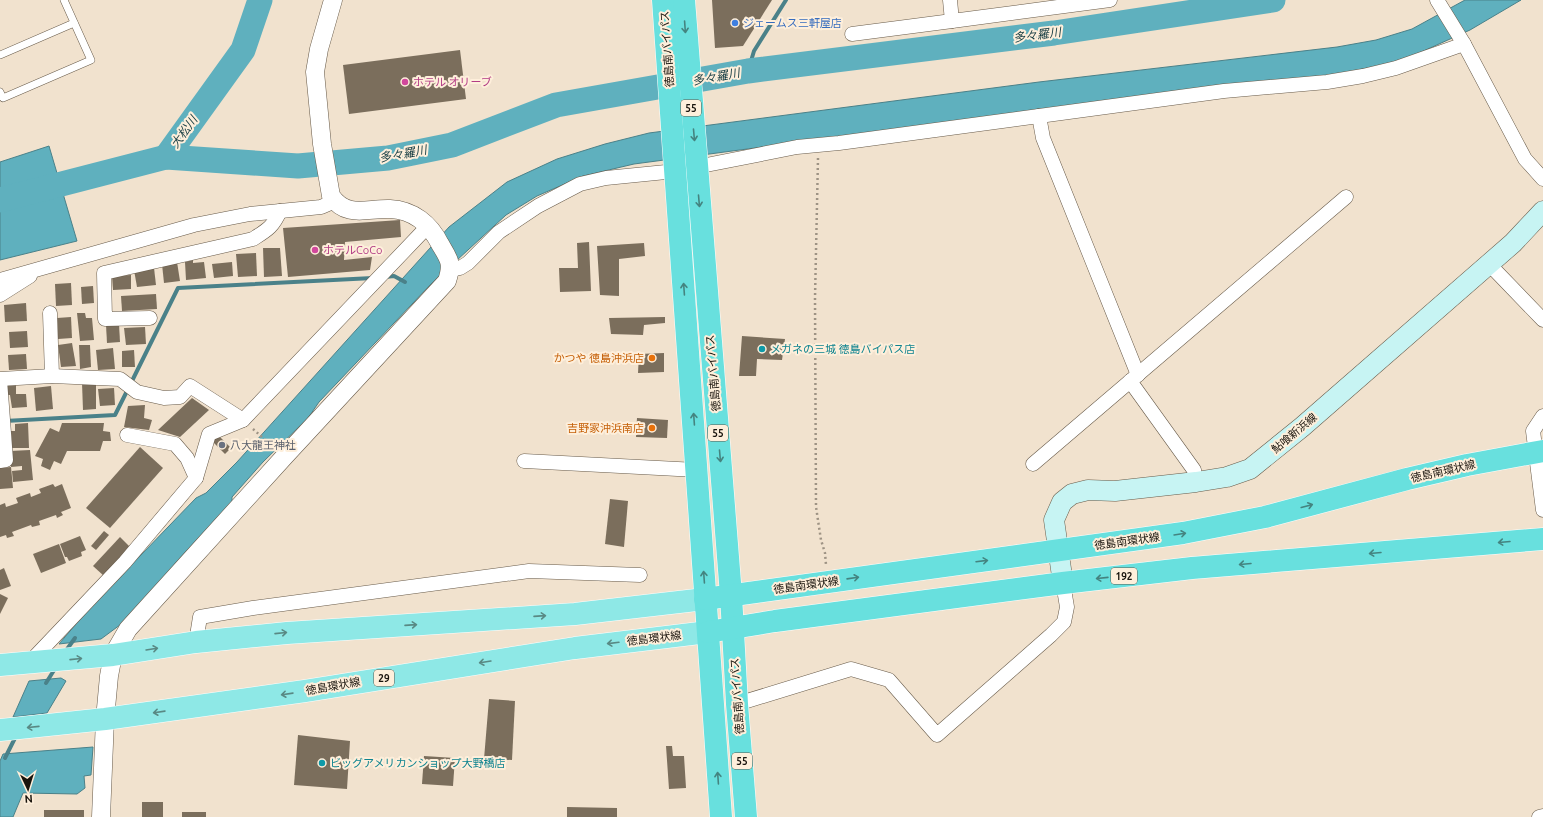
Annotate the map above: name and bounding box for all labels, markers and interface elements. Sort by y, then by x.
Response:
street label: 徳島南バイパス [658,10,676,88]
place label: ジェームス三軒屋店 [743,17,842,29]
marker: ジェームス三軒屋店 [730,18,740,28]
one-way arrow [682,20,689,33]
water label: 多々羅川 [1012,25,1064,44]
water label: 多々羅川 [691,66,743,87]
place label: ホテル オリーブ [413,76,492,88]
marker: ホテル オリーブ [400,77,410,87]
road number: 55 [681,100,701,116]
water label: 大松川 [168,112,201,150]
one-way arrow [690,128,697,141]
water label: 多々羅川 [378,143,430,164]
one-way arrow [695,194,702,207]
place label: ホテルCoCo [323,244,382,256]
marker: ホテルCoCo [310,245,320,255]
one-way arrow [681,283,688,296]
street label: 徳島南バイパス [704,334,722,412]
place label: メガネの三城 徳島バイパス店 [770,343,915,355]
marker: メガネの三城 徳島バイパス店 [757,344,767,354]
place label: かつや 徳島沖浜店 [553,352,644,364]
marker: かつや 徳島沖浜店 [647,353,657,363]
street label: 鮎喰新浜線 [1269,411,1319,455]
one-way arrow [690,413,697,426]
place label: 吉野家沖浜南店 [567,422,644,434]
marker: 吉野家沖浜南店 [647,423,657,433]
road number: 55 [708,425,728,441]
place label: 八大龍王神社 [230,439,296,451]
marker: 八大龍王神社 [217,440,227,450]
one-way arrow [716,449,723,462]
street label: 徳島南環状線 [1409,458,1477,484]
one-way arrow [1300,502,1313,509]
street label: 徳島南環状線 [1093,530,1161,552]
one-way arrow [1173,530,1186,538]
one-way arrow [1498,538,1511,546]
one-way arrow [1369,549,1382,556]
one-way arrow [975,557,988,564]
one-way arrow [1239,560,1252,567]
road number: 192 [1111,568,1137,584]
one-way arrow [700,571,708,584]
street label: 徳島南環状線 [772,574,840,596]
one-way arrow [846,574,859,582]
one-way arrow [1096,575,1109,582]
one-way arrow [533,613,546,620]
one-way arrow [404,621,417,628]
street label: 徳島環状線 [626,629,682,647]
one-way arrow [274,630,287,637]
one-way arrow [607,640,620,647]
one-way arrow [145,645,158,653]
one-way arrow [69,655,82,662]
street label: 徳島南バイパス [728,657,746,735]
one-way arrow [479,658,492,666]
road number: 29 [374,670,394,686]
street label: 徳島環状線 [305,675,361,697]
one-way arrow [281,690,294,698]
one-way arrow [153,708,166,715]
one-way arrow [27,723,40,731]
road number: 55 [732,753,752,769]
place label: ビッグアメリカンショップ大野橋店 [330,757,505,769]
marker: ビッグアメリカンショップ大野橋店 [317,758,327,768]
north arrow [8,769,48,809]
one-way arrow [715,772,722,785]
text: N [24,793,33,805]

